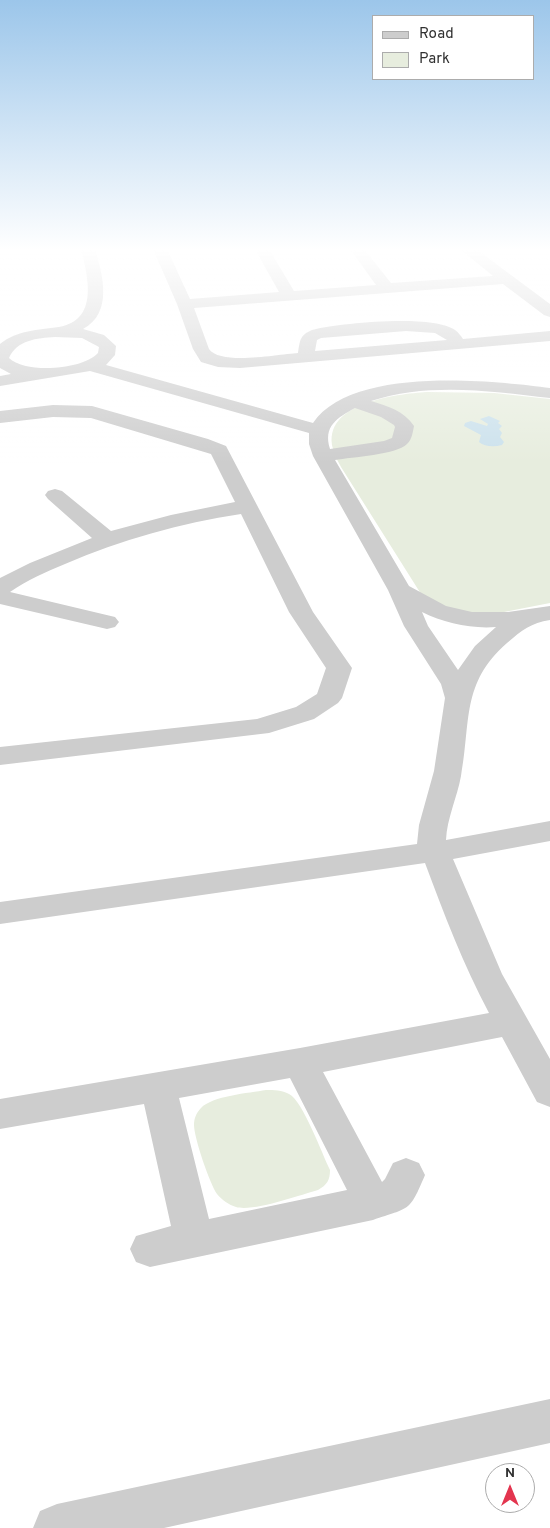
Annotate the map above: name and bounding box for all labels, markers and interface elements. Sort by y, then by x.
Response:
legend [372,15,535,80]
text: Road [419,25,454,44]
text: Park [419,50,450,69]
north arrow [485,1463,535,1513]
text: N [505,1465,515,1482]

